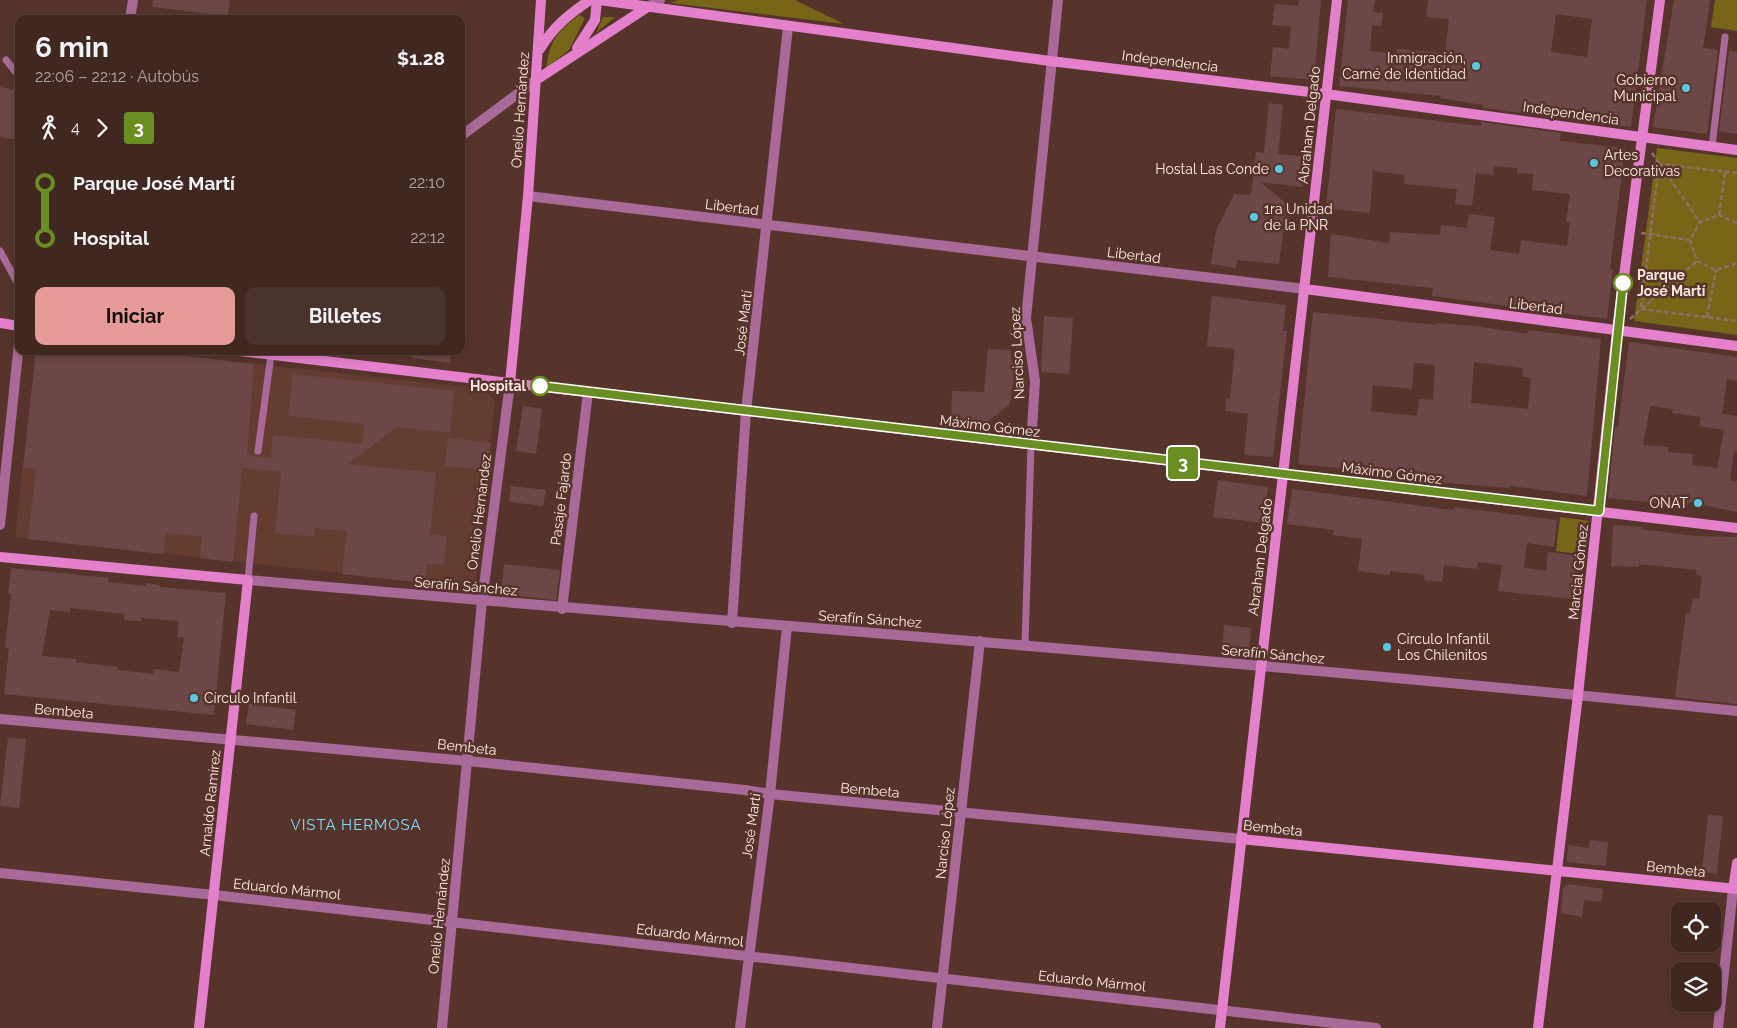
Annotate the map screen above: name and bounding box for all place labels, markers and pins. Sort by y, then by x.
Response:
place label: Inmigración, Carné de Identidad [1342,50,1466,82]
marker: Inmigración, Carné de Identidad [1470,60,1482,72]
place label: Gobierno Municipal [1613,72,1676,104]
marker: Gobierno Municipal [1680,82,1692,94]
place label: Artes Decorativas [1604,147,1680,179]
marker: Artes Decorativas [1588,157,1600,169]
place label: Hostal Las Conde [1155,161,1269,177]
marker: Hostal Las Conde [1273,163,1285,175]
place label: 1ra Unidad de la PNR [1264,201,1333,233]
marker: 1ra Unidad de la PNR [1248,211,1260,223]
place label: Parque José Martí [1637,267,1706,299]
marker: Parque José Martí [1613,273,1633,293]
marker: Hospital [530,376,550,396]
place label: Hospital [470,378,527,394]
place label: ONAT [1650,495,1688,511]
marker: ONAT [1692,497,1704,509]
place label: Círculo Infantil Los Chilenitos [1397,631,1490,663]
marker: Círculo Infantil Los Chilenitos [1381,641,1393,653]
place label: Círculo Infantil [204,690,297,706]
marker: Círculo Infantil [188,692,200,704]

